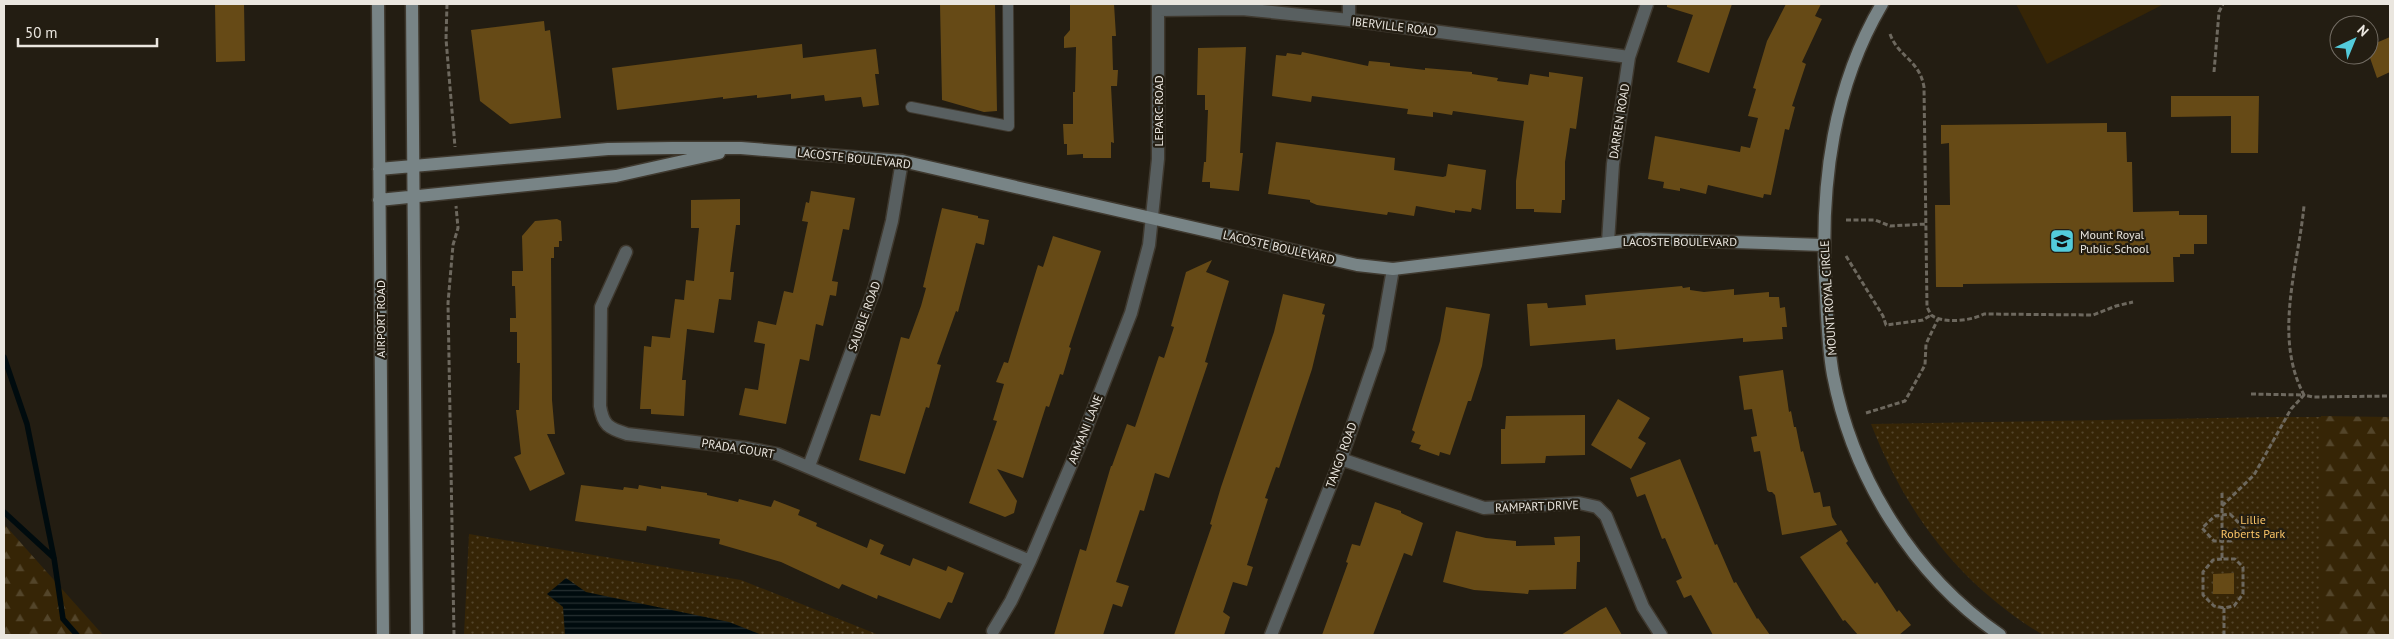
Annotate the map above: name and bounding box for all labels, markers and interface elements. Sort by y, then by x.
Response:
street label: IBERVILLE ROAD [1351,13,1437,39]
scale bar [18,15,156,47]
north arrow [2329,15,2379,65]
text: N [2353,21,2373,40]
text: 50 m [25,23,58,42]
street label: LEPARC ROAD [1151,75,1166,147]
street label: DARREN ROAD [1606,82,1632,160]
street label: LACOSTE BOULEVARD [796,145,912,171]
street label: LACOSTE BOULEVARD [1222,227,1337,267]
place label: Mount Royal Public School [2080,227,2149,256]
school or university icon: Mount Royal Public School [2049,228,2075,254]
street label: LACOSTE BOULEVARD [1623,234,1737,249]
street label: MOUNT ROYAL CIRCLE [1816,240,1840,356]
street label: SAUBLE ROAD [844,279,884,353]
street label: AIRPORT ROAD [373,280,388,358]
street label: ARMANI LANE [1064,392,1106,466]
street label: TANGO ROAD [1322,420,1360,490]
street label: PRADA COURT [701,435,776,461]
street label: RAMPART DRIVE [1495,497,1579,515]
park label: Lillie Roberts Park [2221,512,2285,541]

